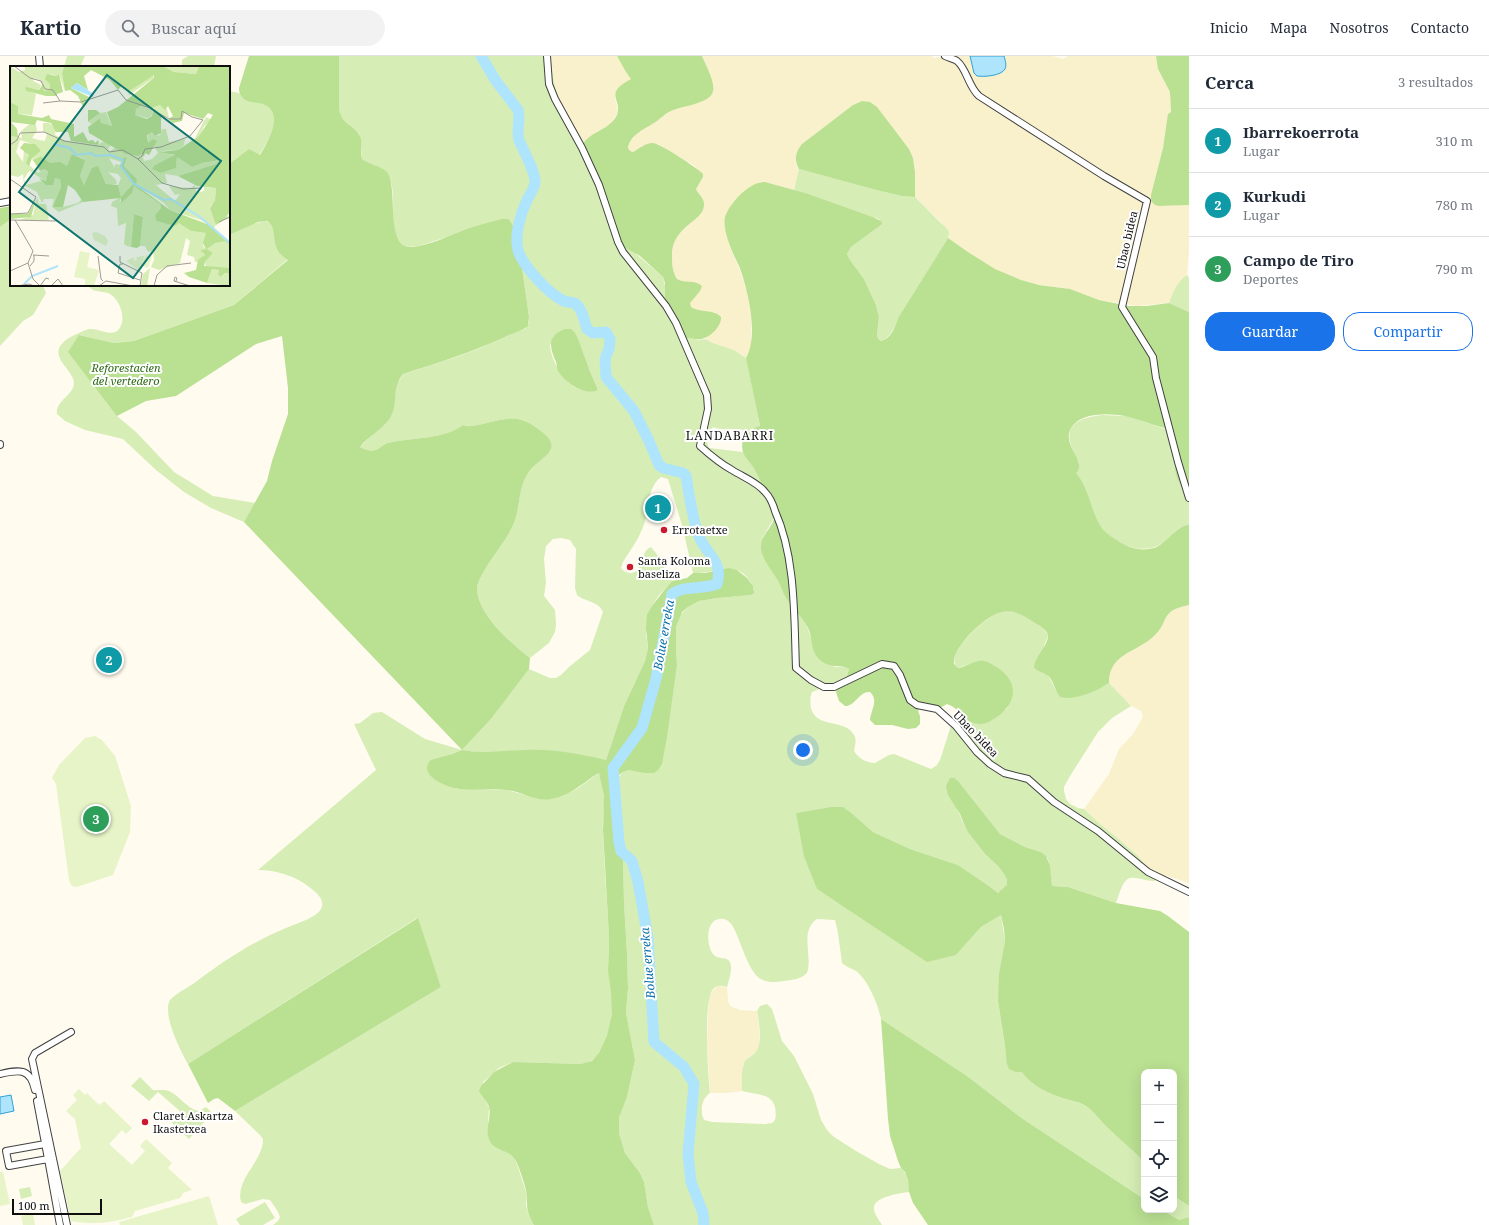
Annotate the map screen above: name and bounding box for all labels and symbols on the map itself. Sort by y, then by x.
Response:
inset map [10,66,230,286]
street label: Ubao bidea [1113,209,1140,270]
park label: Reforestacien del vertedero [90,360,161,388]
district label: LANDABARRI [686,427,774,444]
pin: 1 [645,493,671,523]
place label: Errotaetxe [672,522,728,537]
marker: Errotaetxe [659,525,669,535]
place label: Santa Koloma baseliza [638,553,710,581]
marker: Santa Koloma baseliza [625,562,635,572]
water label: Bolue erreka [649,598,678,672]
pin: 2 [96,645,122,675]
street label: Ubao bidea [950,707,1002,760]
your location [793,740,813,760]
pin: 3 [83,804,109,834]
water label: Bolue erreka [636,927,659,1000]
place label: Claret Askartza Ikastetxea [153,1108,233,1136]
marker: Claret Askartza Ikastetxea [140,1117,150,1127]
scale bar [12,1197,102,1216]

